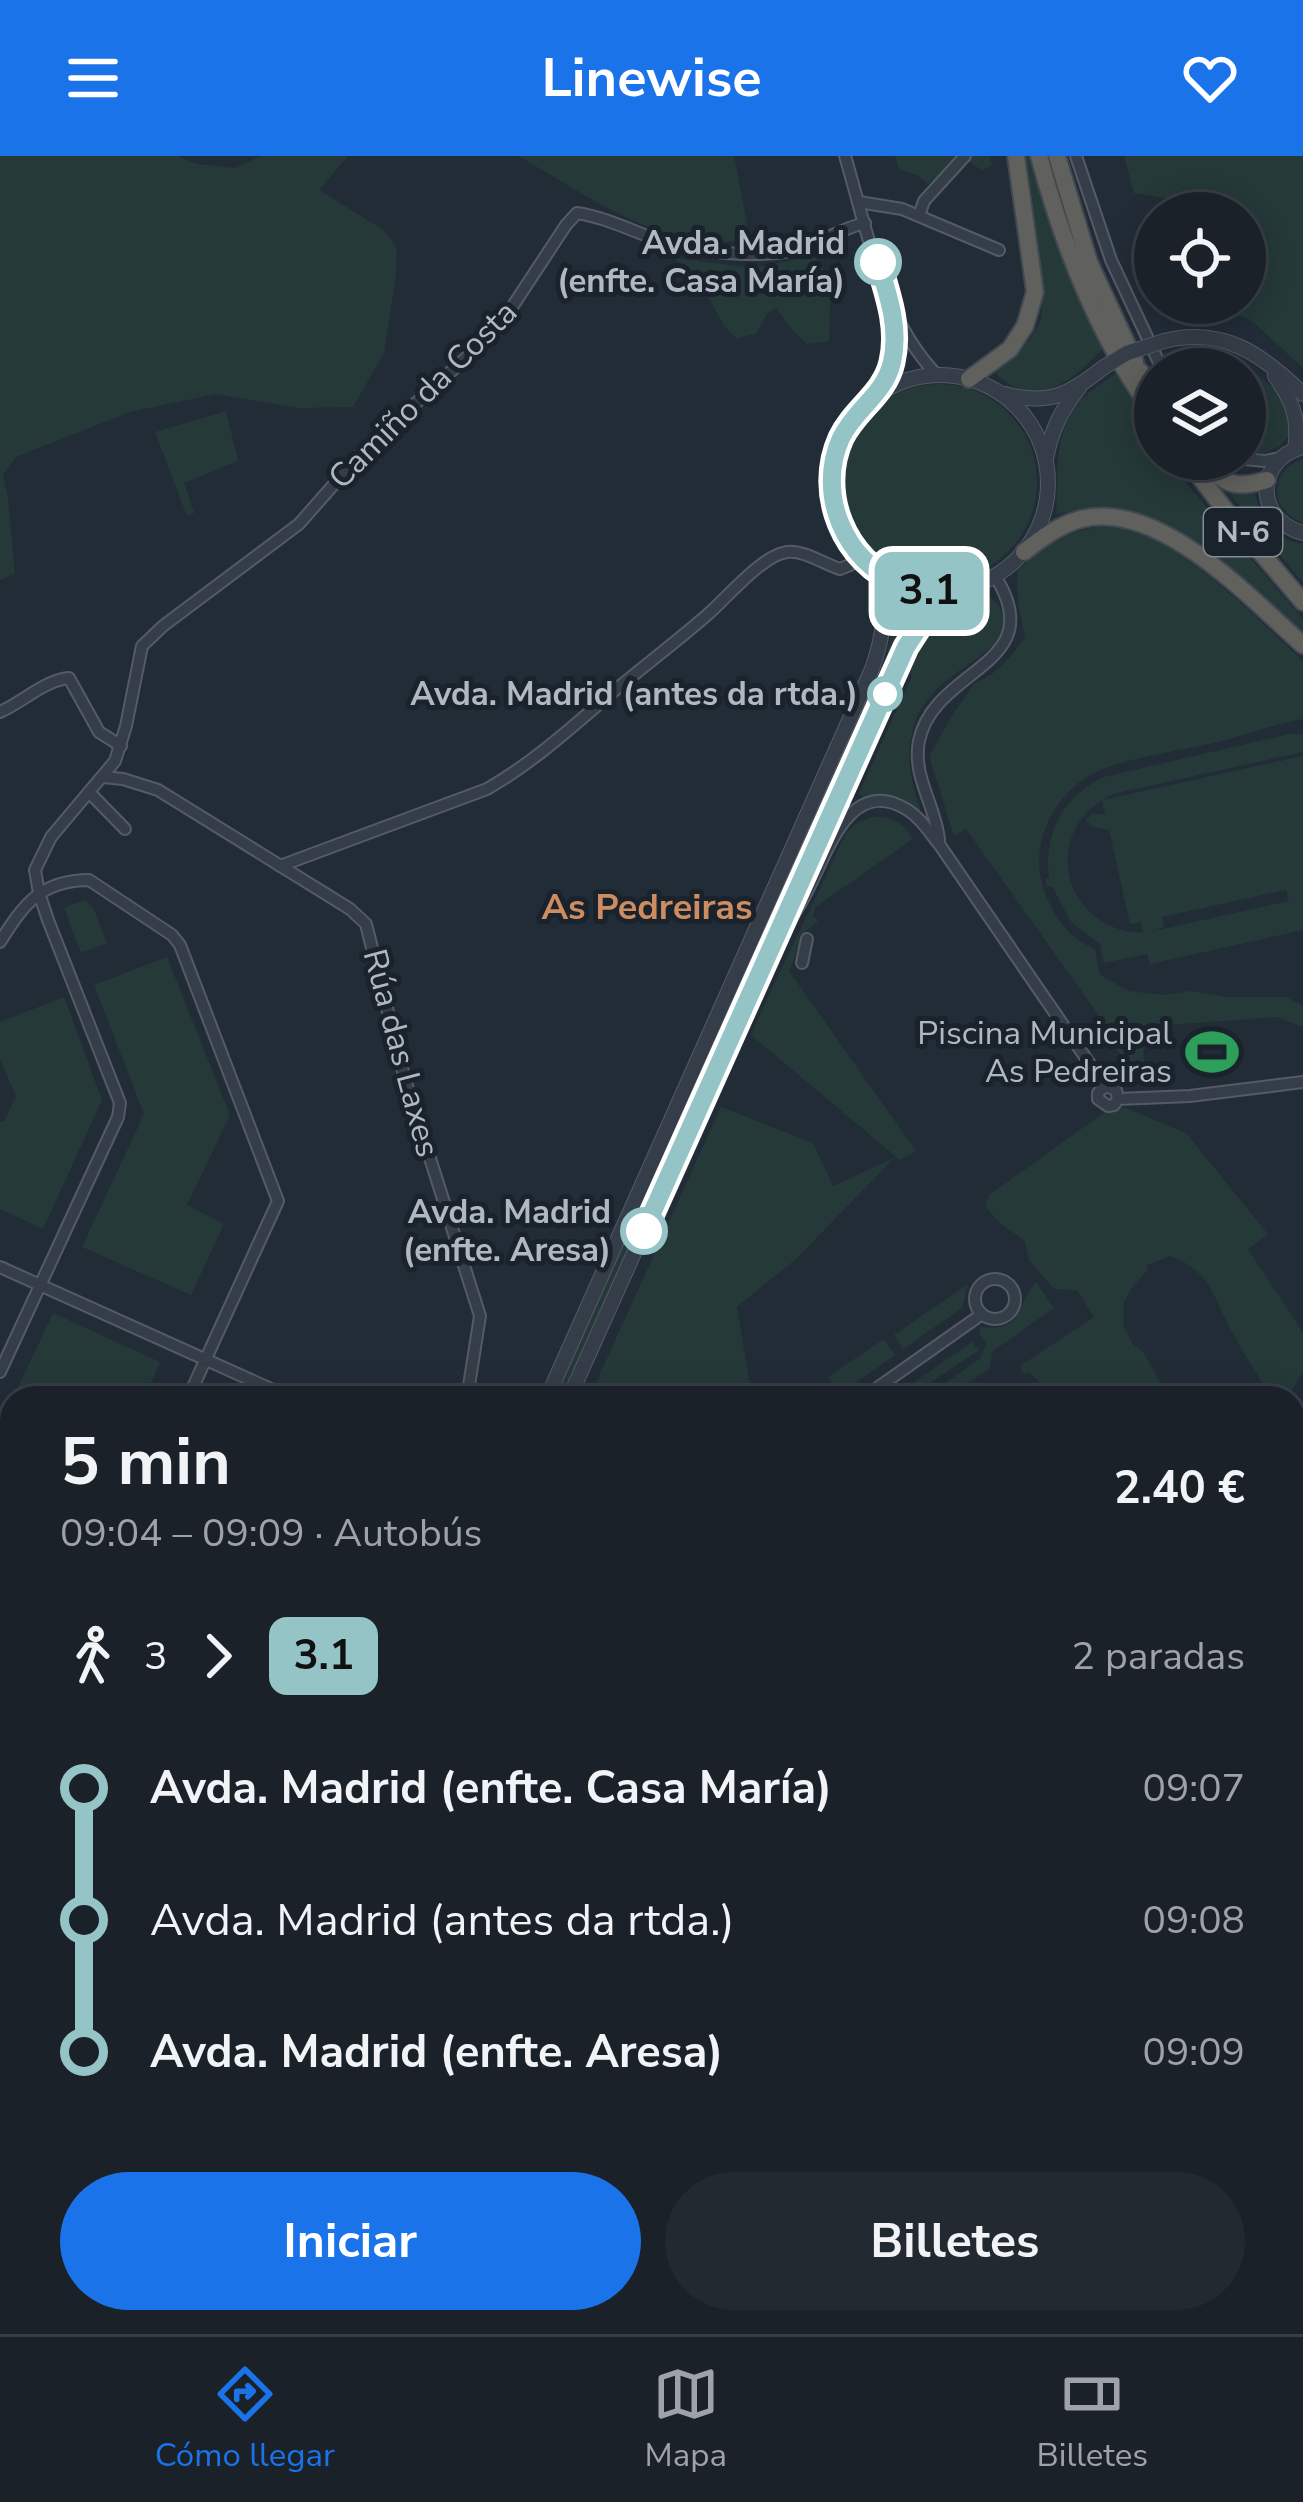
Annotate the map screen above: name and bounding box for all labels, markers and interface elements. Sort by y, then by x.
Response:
text: Linewise [542,41,762,115]
icon: menu [60,45,126,111]
icon: heart [1177,45,1243,111]
map controls [1134,192,1266,480]
button: locate [1134,192,1266,324]
place label: Avda. Madrid (enfte. Casa María) [557,221,845,304]
marker: Avda. Madrid (enfte. Casa María) [856,240,900,284]
street label: Camiño da Costa [319,291,527,499]
button: layers [1134,348,1266,480]
road number: N-6 [1204,508,1282,556]
line badge: 3.1 [860,552,998,630]
text: 3.1 [899,562,959,619]
place label: Avda. Madrid (antes da rtda.) [410,672,858,717]
marker: Avda. Madrid (antes da rtda.) [869,678,901,710]
district label: As Pedreiras [541,883,753,932]
street label: Rúa das Laxes [352,944,450,1162]
place label: Piscina Municipal As Pedreiras [917,1011,1172,1094]
sports icon: Piscina Municipal As Pedreiras [1183,1023,1241,1081]
place label: Avda. Madrid (enfte. Aresa) [403,1190,611,1273]
marker: Avda. Madrid (enfte. Aresa) [622,1209,666,1253]
text: 5 min [60,1417,231,1507]
text: 2.40 € [1114,1458,1245,1519]
text: 09:04 – 09:09 · Autobús [60,1507,482,1560]
icon: walk [60,1623,126,1689]
icon: forward [185,1623,251,1689]
text: 3.1 [293,1627,354,1684]
text: 3 [144,1630,167,1683]
text: 2 paradas [1072,1630,1245,1683]
text: Avda. Madrid (enfte. Casa María) [150,1758,832,1819]
text: 09:07 [1143,1762,1245,1815]
text: Avda. Madrid (antes da rtda.) [150,1890,735,1951]
text: 09:08 [1143,1894,1245,1947]
text: Avda. Madrid (enfte. Aresa) [150,2022,723,2083]
text: 09:09 [1143,2026,1245,2079]
button: Iniciar [60,2172,641,2310]
button: Billetes [665,2172,1245,2310]
tab: Cómo llegar [155,2361,335,2478]
tab: Mapa [644,2361,727,2478]
tab: Billetes [1036,2361,1148,2478]

